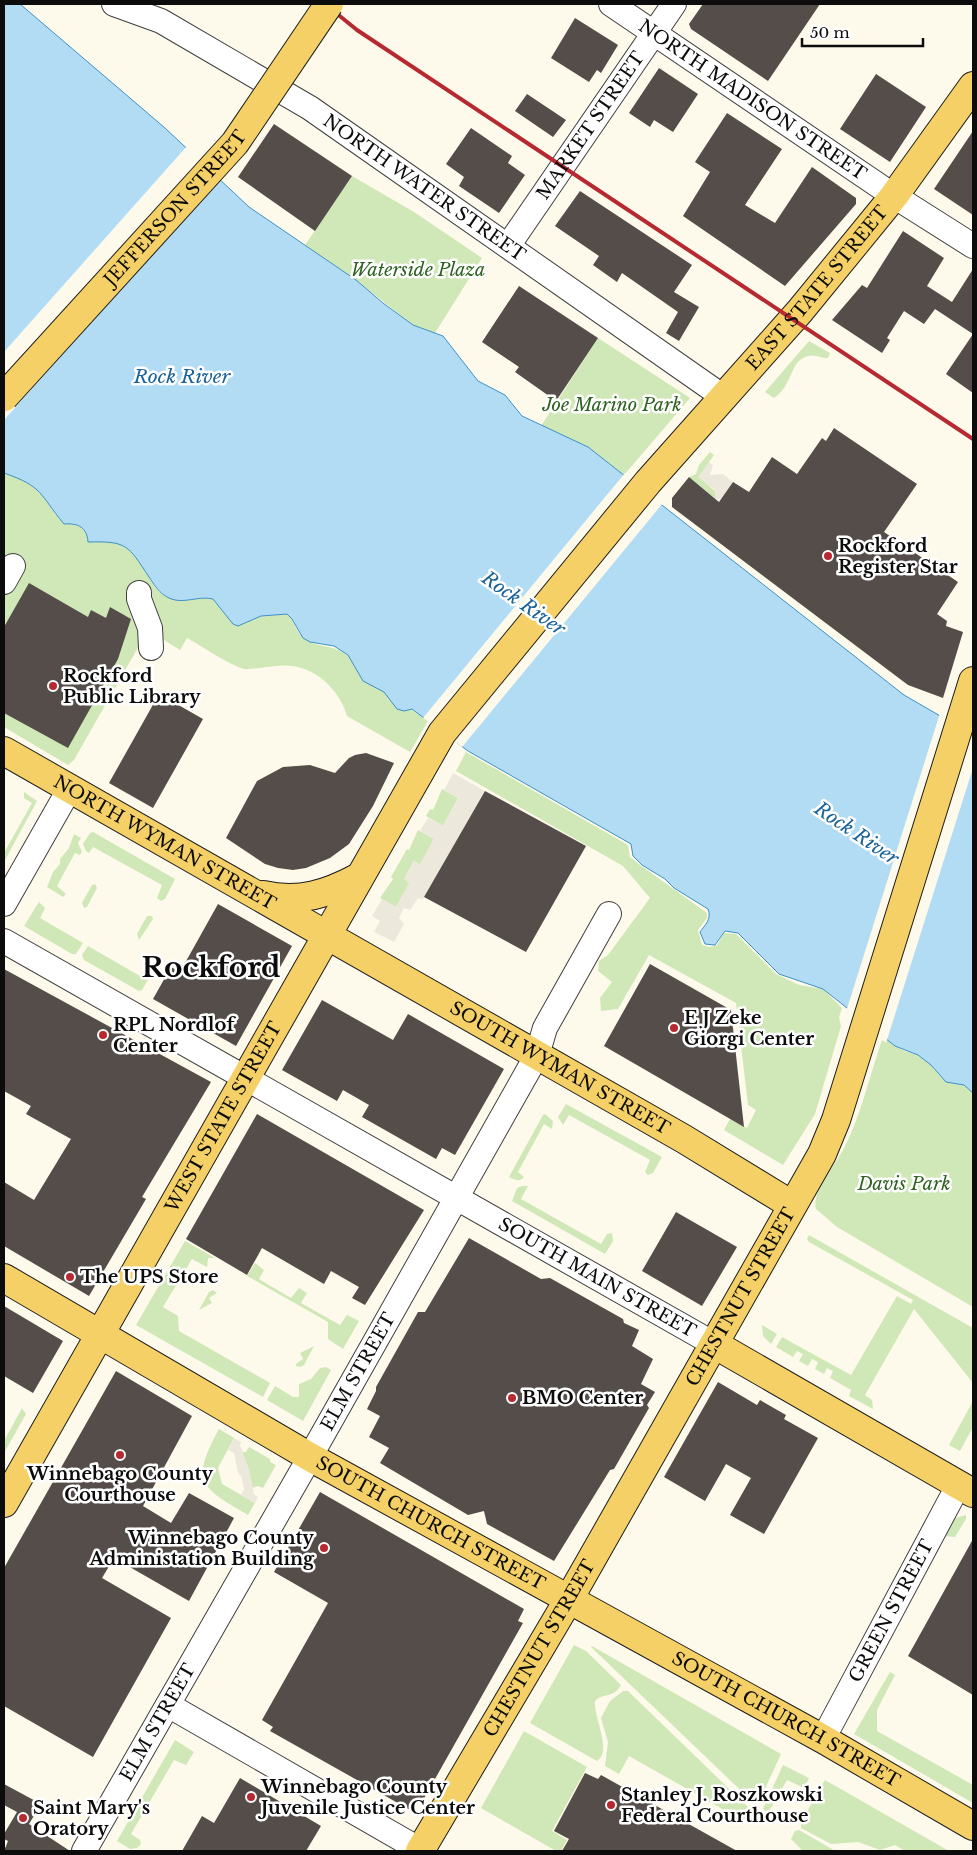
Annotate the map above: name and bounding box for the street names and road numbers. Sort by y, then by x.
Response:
street label: NORTH MADISON STREET [635,15,871,185]
street label: MARKET STREET [532,47,649,204]
street label: NORTH WATER STREET [319,110,530,266]
street label: JEFFERSON STREET [98,126,252,292]
street label: EAST STATE STREET [742,201,893,375]
street label: NORTH WYMAN STREET [50,771,280,915]
street label: SOUTH WYMAN STREET [446,997,674,1140]
street label: WEST STATE STREET [160,1017,287,1217]
street label: CHESTNUT STREET [681,1204,800,1390]
street label: SOUTH MAIN STREET [495,1213,700,1343]
street label: ELM STREET [316,1309,400,1435]
street label: SOUTH CHURCH STREET [312,1451,549,1595]
street label: GREEN STREET [844,1536,938,1686]
street label: CHESTNUT STREET [479,1556,600,1741]
street label: SOUTH CHURCH STREET [668,1647,904,1792]
street label: ELM STREET [115,1660,200,1785]

